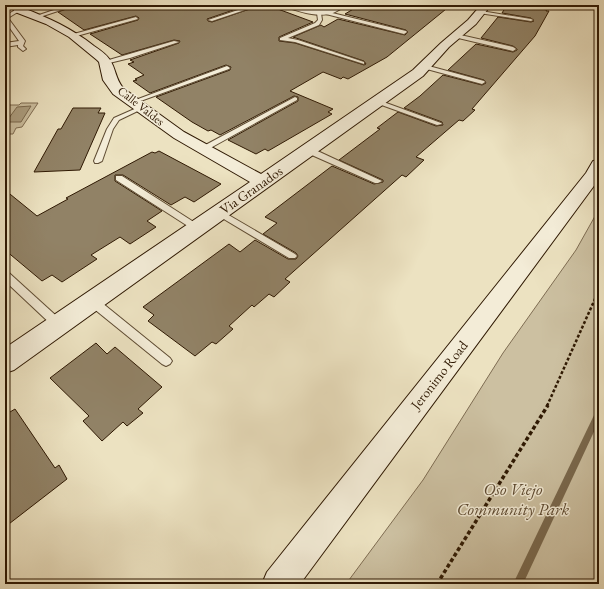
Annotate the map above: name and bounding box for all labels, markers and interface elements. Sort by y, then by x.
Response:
street label: Calle Valdes [114,83,168,129]
street label: Via Granados [216,161,286,218]
street label: Jeronimo Road [406,336,472,414]
park label: Oso Viejo Community Park [457,478,569,520]

